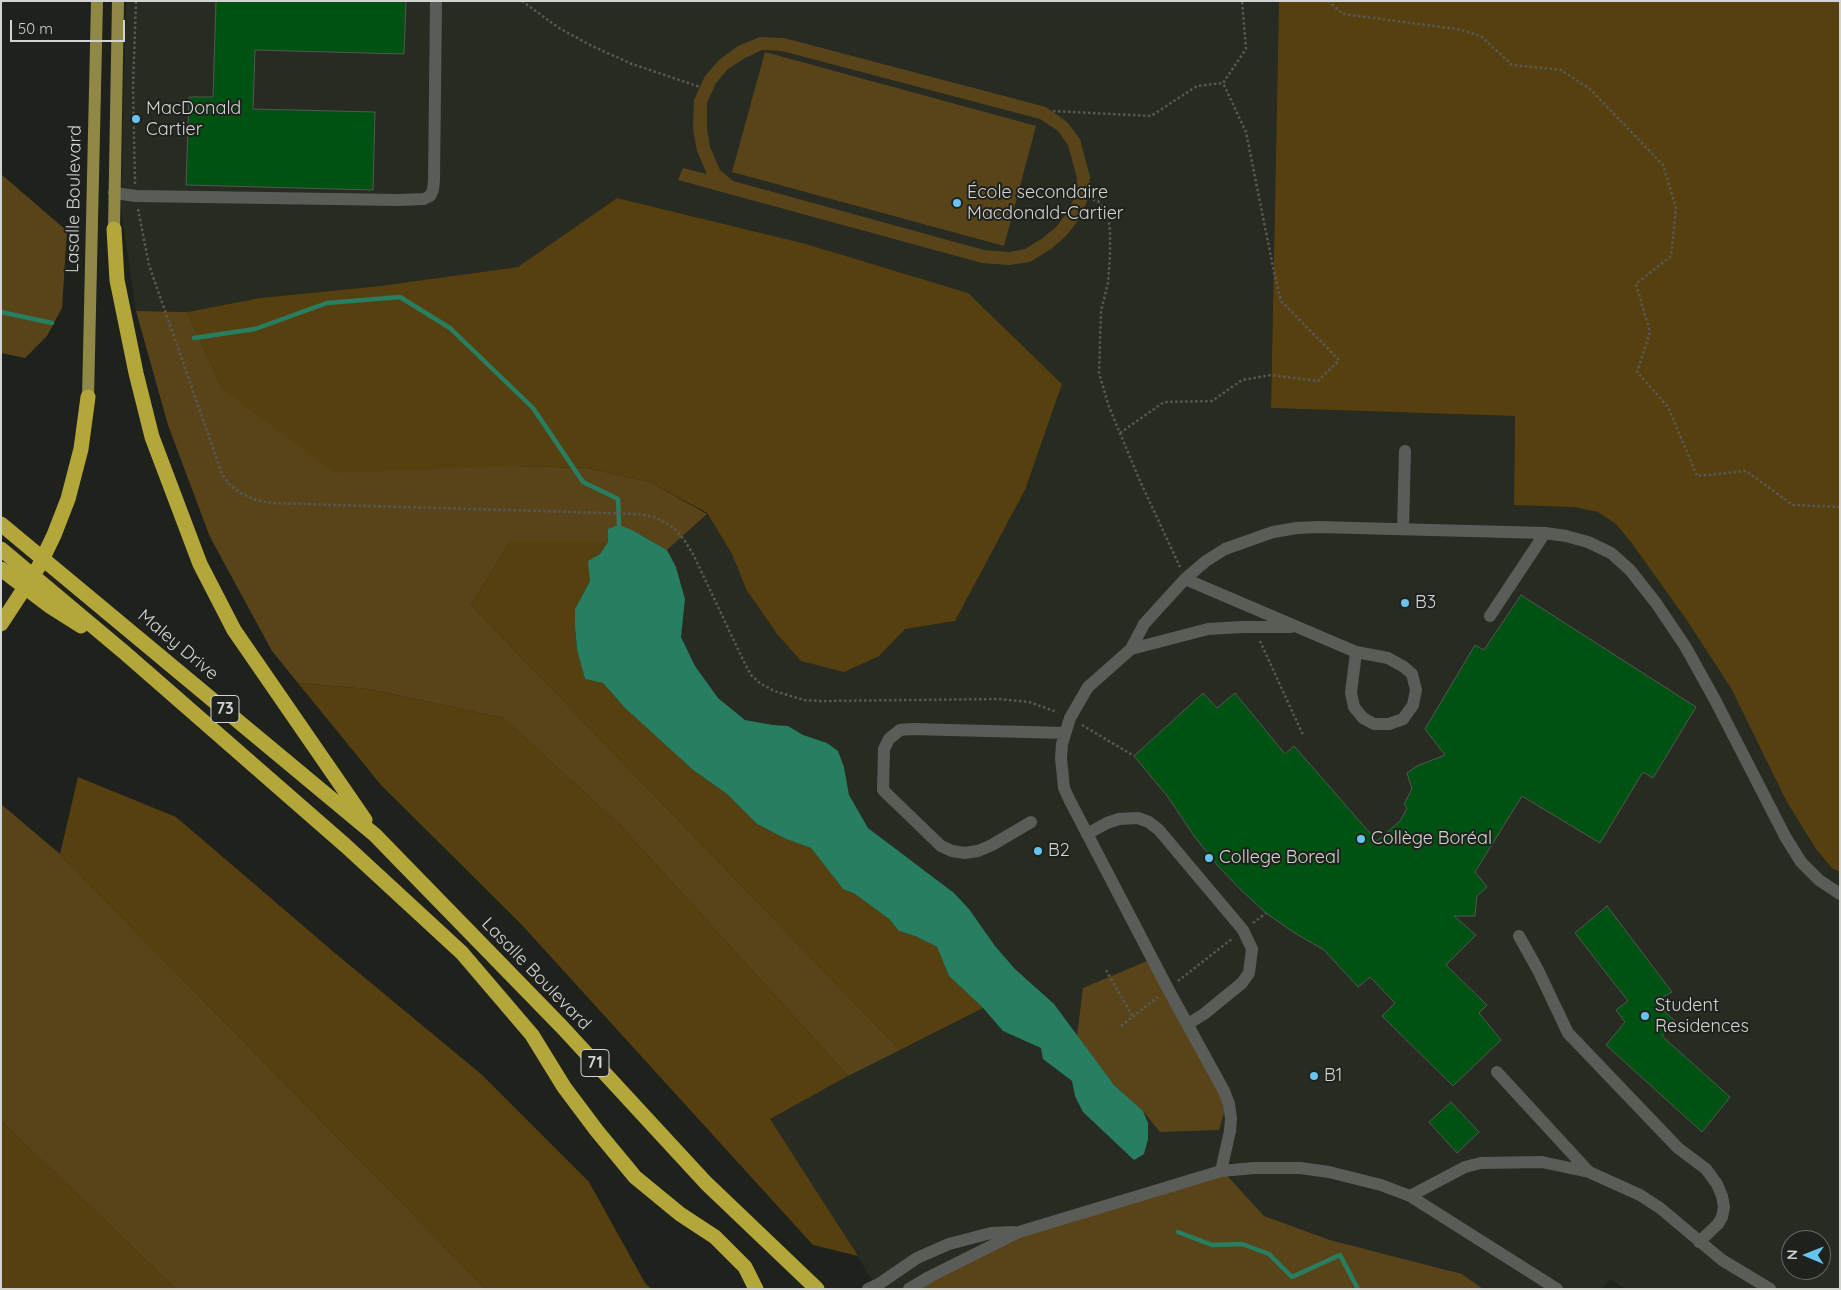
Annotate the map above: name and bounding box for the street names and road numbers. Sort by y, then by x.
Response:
street label: Lasalle Boulevard [62,125,86,273]
street label: Maley Drive [133,605,223,685]
road number: 73 [211,696,239,722]
street label: Lasalle Boulevard [477,913,595,1035]
road number: 71 [581,1050,609,1076]

